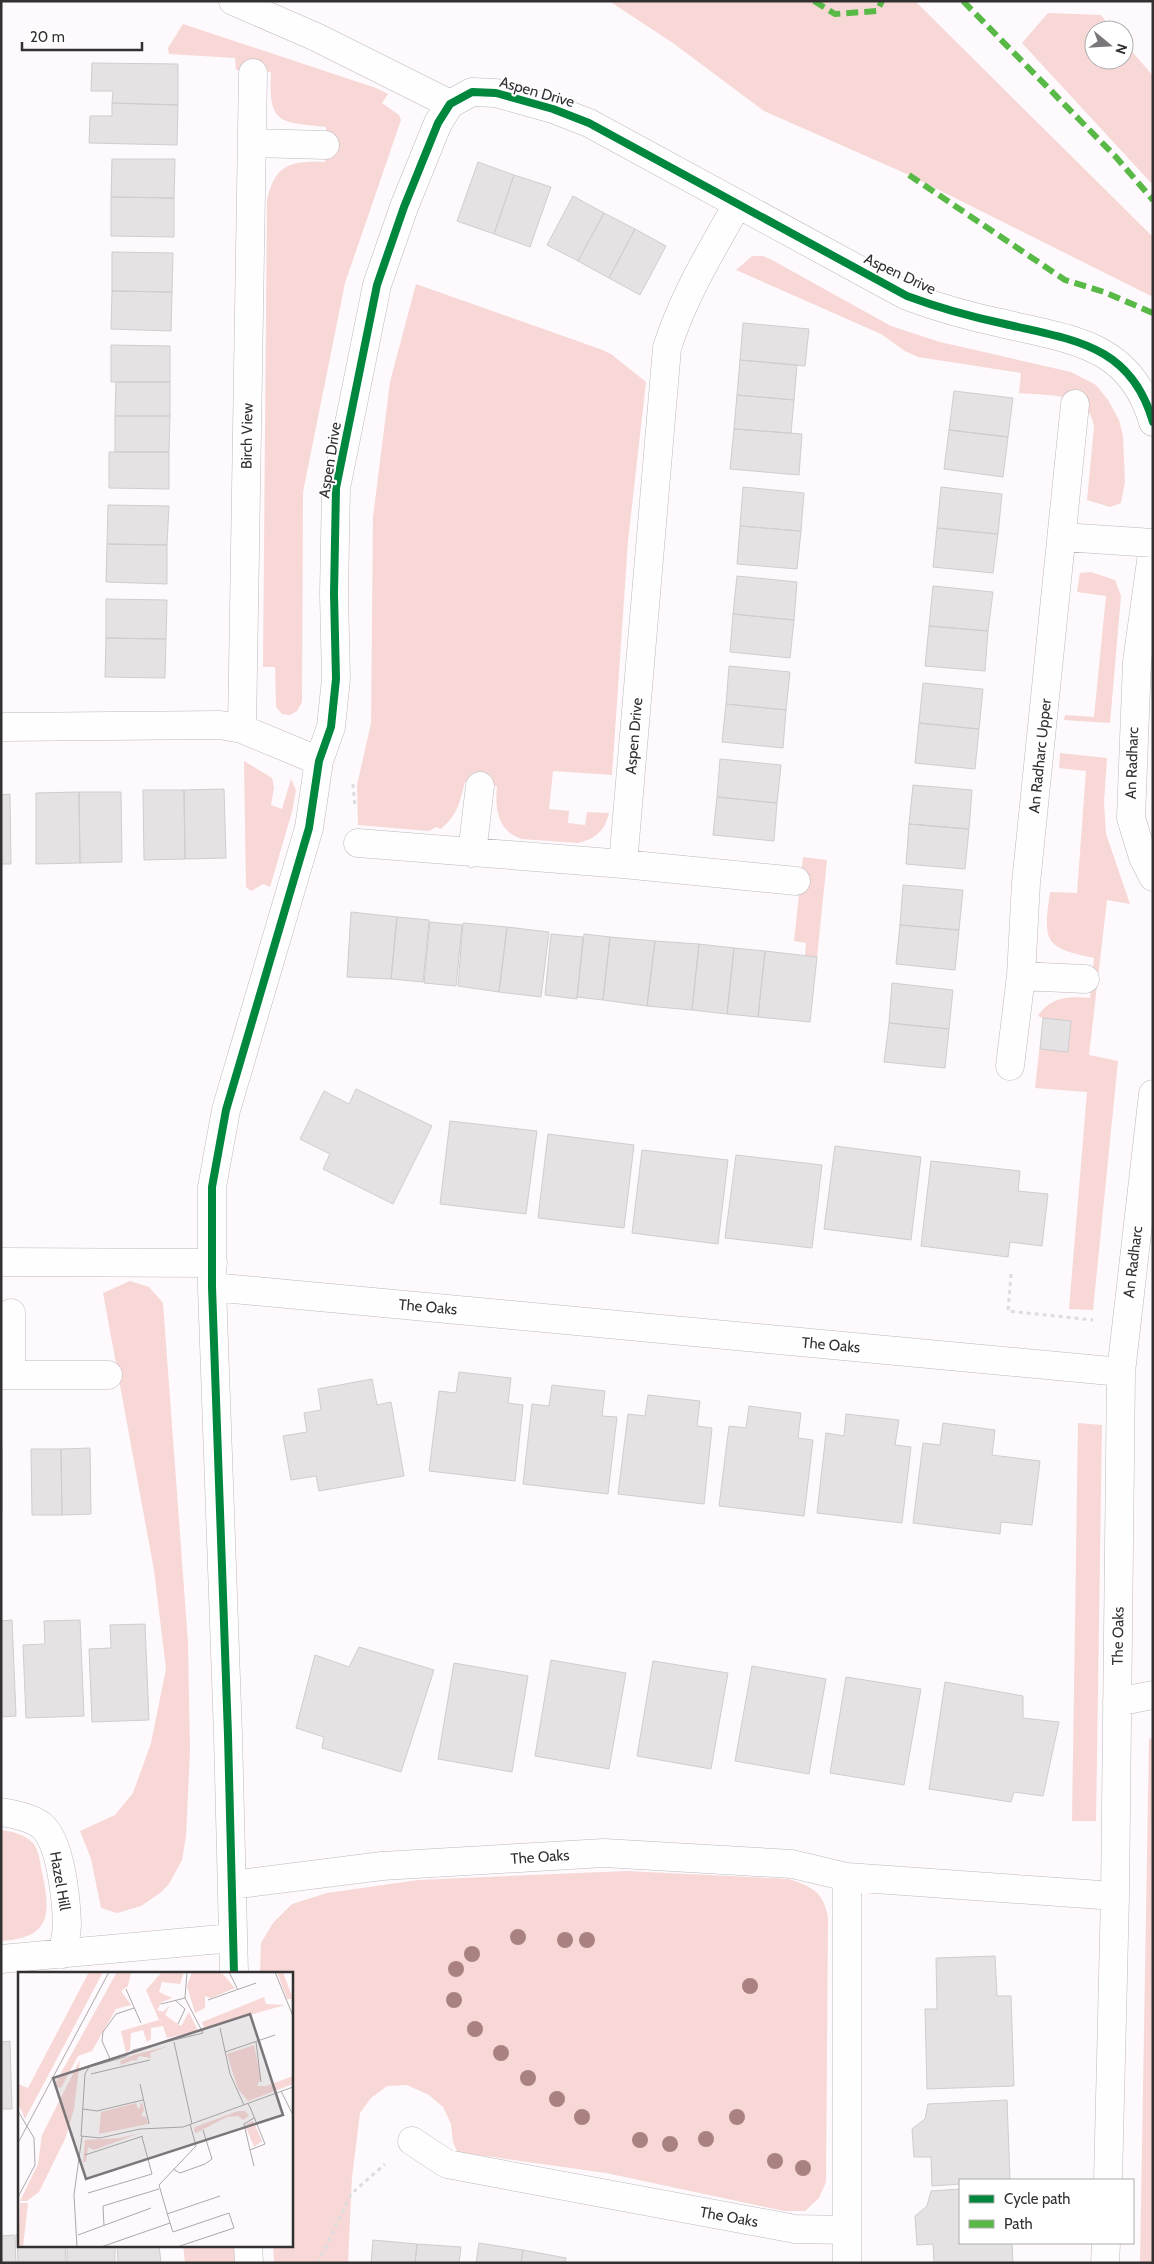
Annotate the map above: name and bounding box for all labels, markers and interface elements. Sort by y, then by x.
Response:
scale bar [22,20,142,52]
north arrow [1084,20,1134,70]
text: 20 m [30,28,65,46]
text: N [1111,42,1131,57]
street label: Aspen Drive [498,73,577,111]
street label: Aspen Drive [861,250,939,299]
street label: Birch View [237,403,257,469]
street label: Aspen Drive [315,420,345,499]
street label: Aspen Drive [622,697,646,775]
street label: An Radharc Upper [1025,697,1055,814]
street label: An Radharc [1122,726,1142,799]
street label: An Radharc [1120,1225,1146,1299]
street label: The Oaks [398,1295,458,1319]
street label: The Oaks [801,1333,861,1357]
street label: The Oaks [1108,1607,1128,1665]
street label: The Oaks [510,1846,570,1868]
street label: Hazel Hill [46,1850,74,1912]
inset map [18,1972,292,2246]
legend [959,2179,1134,2244]
text: Cycle path [1004,2190,1070,2208]
street label: The Oaks [699,2203,759,2231]
text: Path [1004,2215,1033,2233]

